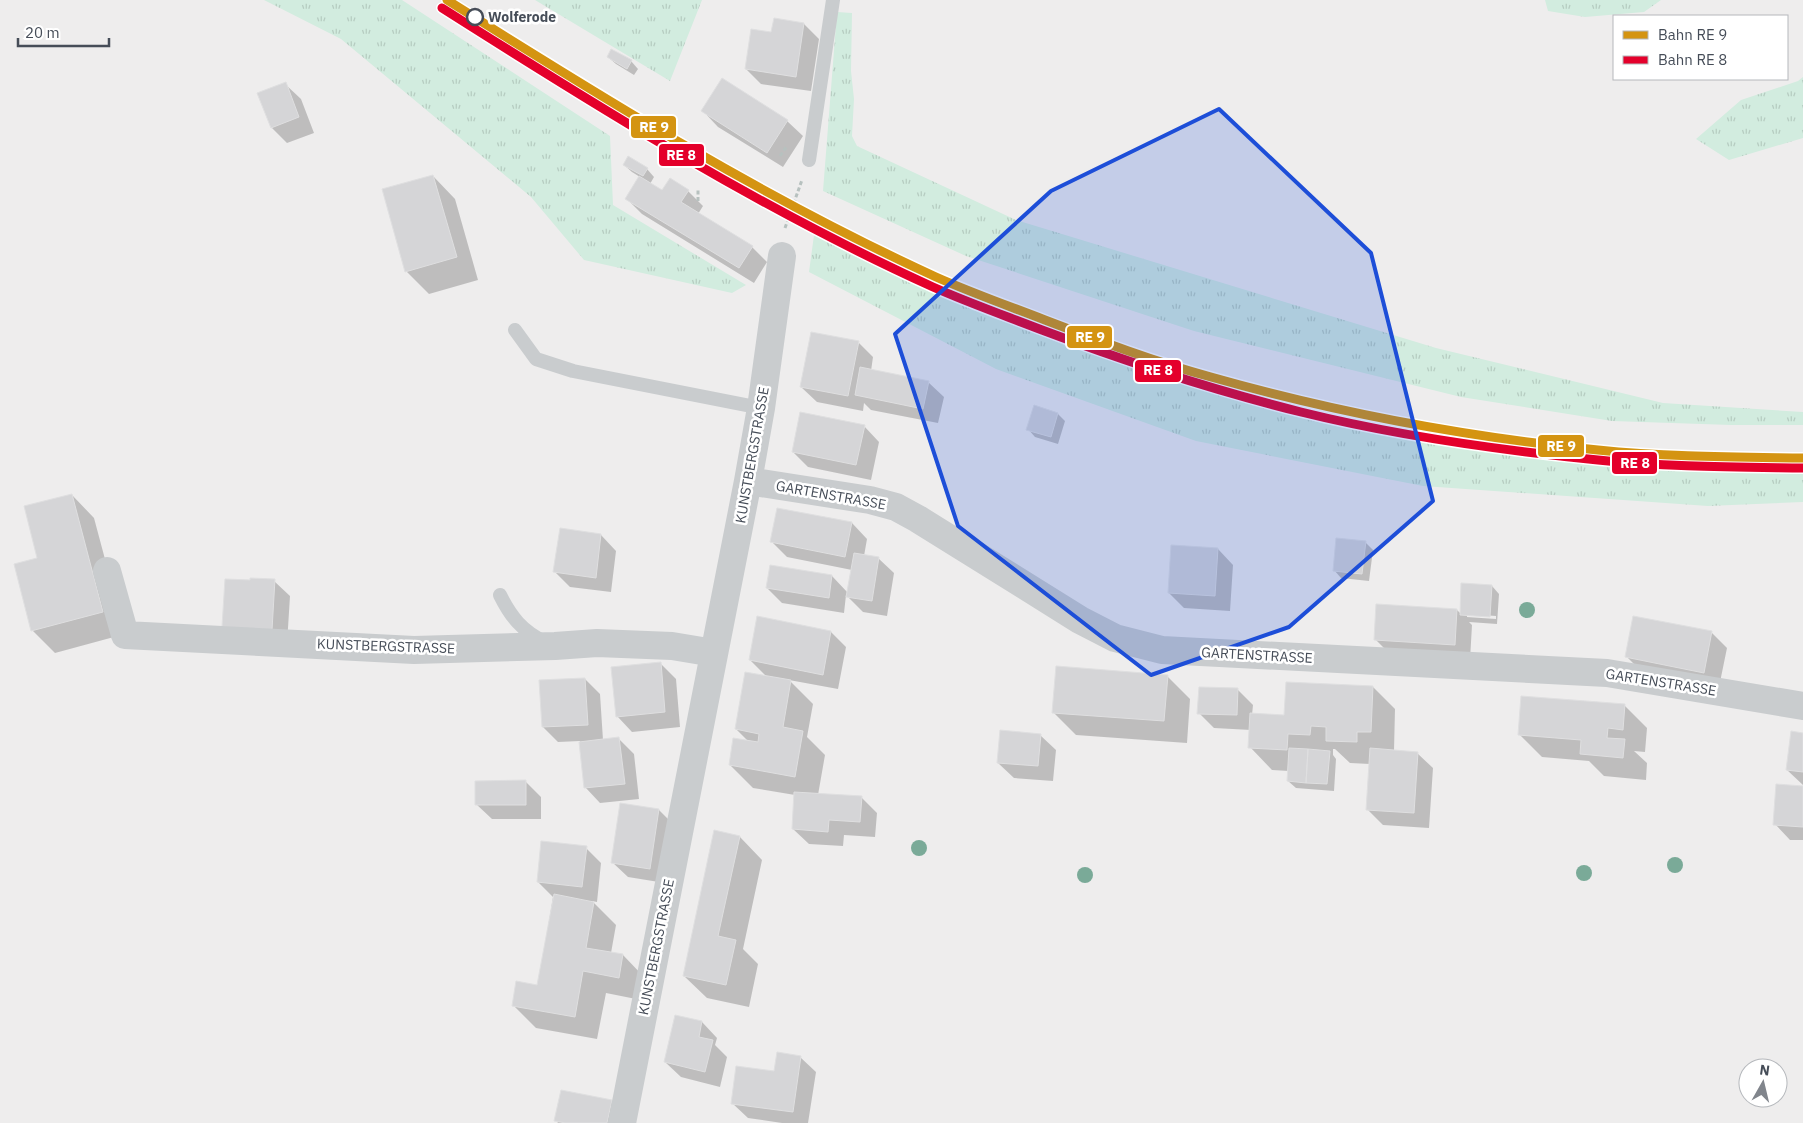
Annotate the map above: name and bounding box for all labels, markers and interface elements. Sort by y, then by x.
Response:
marker: Wolferode [466,8,484,26]
place label: Wolferode [488,8,556,26]
scale bar [18,15,109,47]
legend [1613,15,1788,80]
text: 20 m [25,23,60,42]
text: Bahn RE 9 [1658,25,1727,44]
text: Bahn RE 8 [1658,50,1727,69]
line badge: RE 9 [630,115,677,139]
text: RE 9 [639,118,669,136]
line badge: RE 8 [658,143,705,167]
text: RE 8 [666,146,696,164]
line badge: RE 9 [1066,325,1113,349]
text: RE 9 [1075,328,1105,346]
line badge: RE 8 [1134,359,1182,383]
text: RE 8 [1143,361,1173,379]
street label: KUNSTBERGSTRASSE [731,385,773,525]
line badge: RE 9 [1537,434,1585,458]
text: RE 9 [1546,437,1576,455]
line badge: RE 8 [1611,451,1658,475]
text: RE 8 [1620,454,1650,472]
street label: GARTENSTRASSE [774,476,888,514]
street label: KUNSTBERGSTRASSE [317,635,455,657]
street label: GARTENSTRASSE [1201,643,1313,667]
street label: GARTENSTRASSE [1604,664,1718,700]
street label: KUNSTBERGSTRASSE [634,877,678,1017]
north arrow [1738,1058,1788,1108]
text: N [1759,1061,1771,1080]

